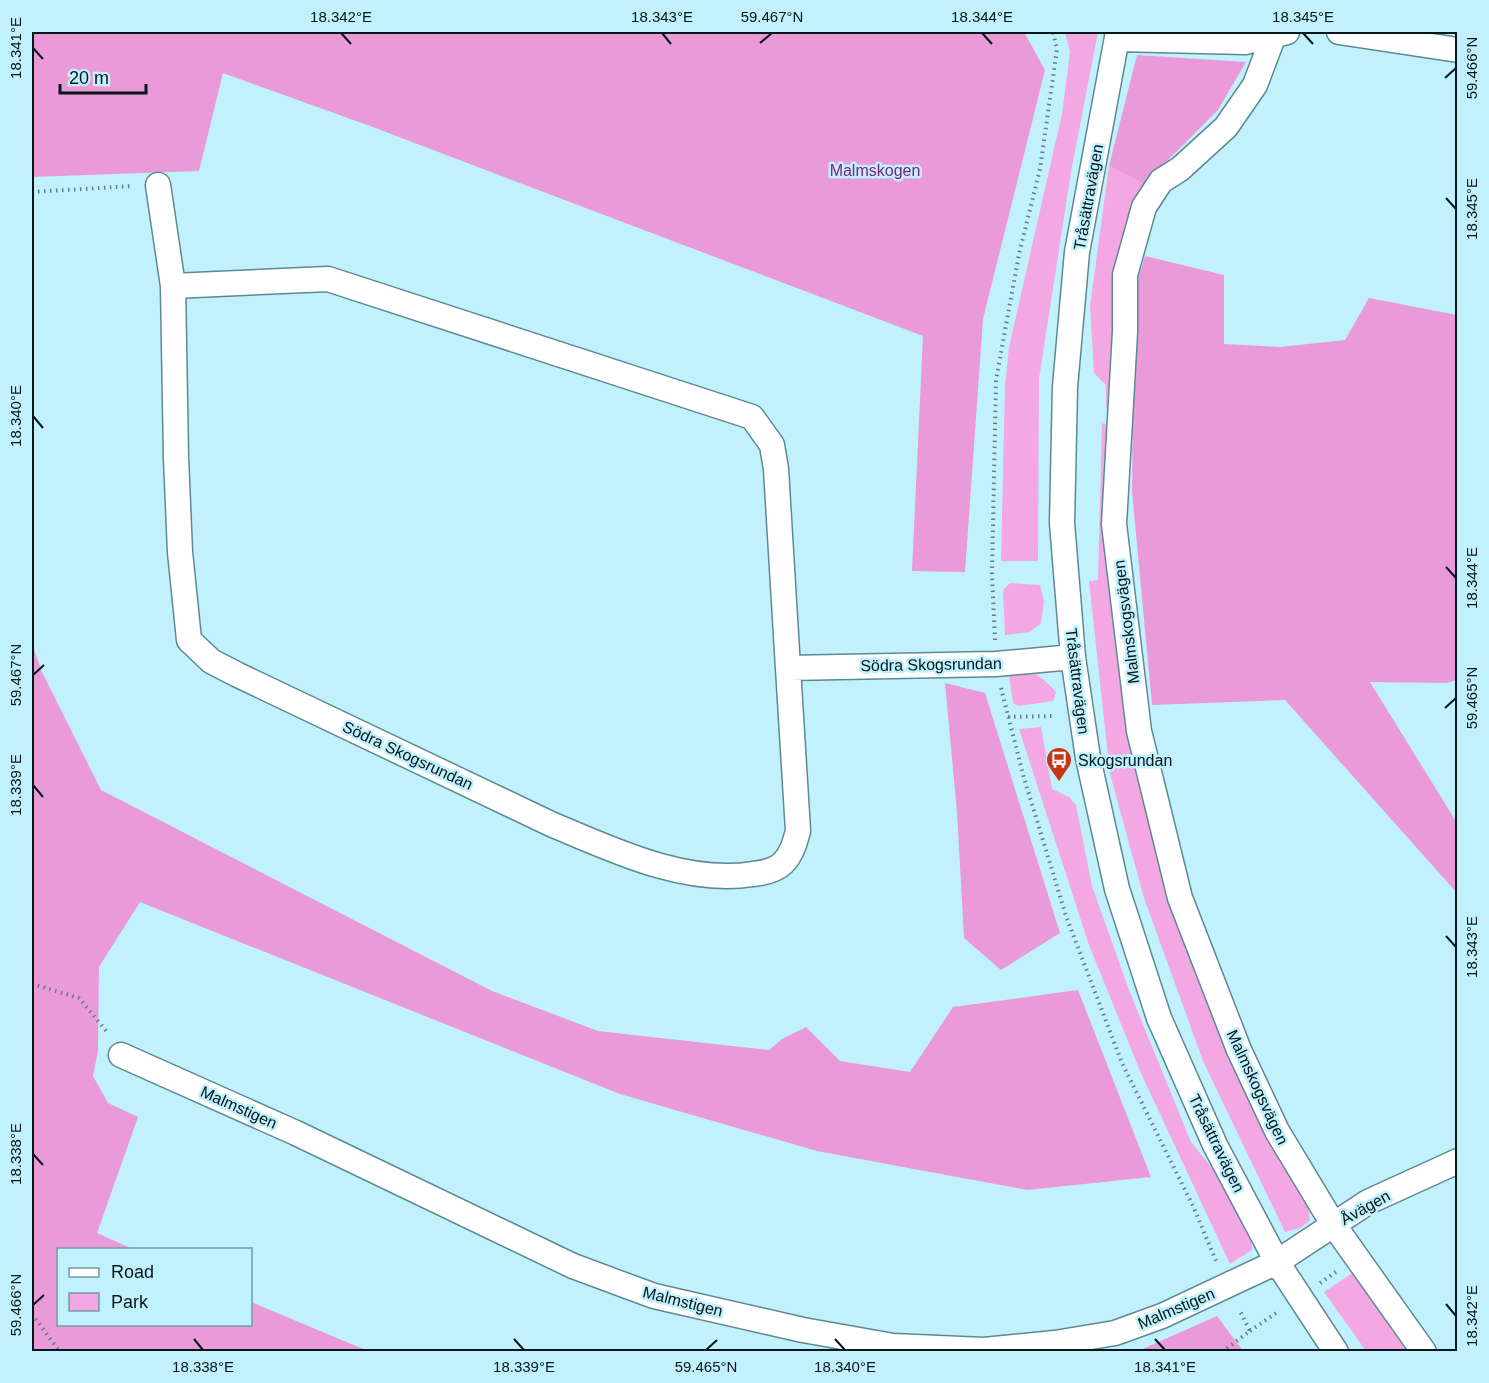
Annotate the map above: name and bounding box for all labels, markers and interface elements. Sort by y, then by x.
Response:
text: 18.342°E [310,8,372,25]
text: 18.343°E [631,8,693,25]
text: 59.467°N [741,8,803,25]
text: 18.344°E [951,8,1013,25]
text: 18.345°E [1272,8,1334,25]
text: 18.341°E [7,17,24,79]
text: 59.466°N [1463,37,1480,99]
scale bar [60,57,146,95]
text: 20 m [69,68,109,88]
street label: Tråsättravägen [1071,143,1106,251]
park label: Malmskogen [830,162,920,179]
text: 18.345°E [1463,178,1480,240]
text: 18.340°E [7,385,24,447]
text: 18.344°E [1463,547,1480,609]
street label: Malmskogsvägen [1110,559,1143,685]
street label: Tråsättravägen [1063,627,1092,735]
text: 59.467°N [7,644,24,706]
street label: Södra Skogsrundan [860,655,1002,674]
text: 59.465°N [1463,667,1480,729]
street label: Södra Skogsrundan [340,718,475,793]
bus stop icon: Skogsrundan [1044,745,1074,783]
place label: Skogsrundan [1078,752,1172,769]
text: 18.339°E [7,754,24,816]
text: 18.343°E [1463,916,1480,978]
street label: Malmskogsvägen [1224,1027,1292,1147]
street label: Malmstigen [198,1083,280,1132]
street label: Tråsättravägen [1185,1091,1248,1195]
text: 18.338°E [7,1123,24,1185]
street label: Åvägen [1337,1186,1393,1228]
legend [57,1248,252,1326]
text: Road [111,1262,154,1282]
text: 59.466°N [7,1274,24,1336]
street label: Malmstigen [641,1283,725,1320]
street label: Malmstigen [1135,1285,1217,1332]
text: 18.342°E [1463,1285,1480,1347]
text: Park [111,1292,149,1312]
text: 18.338°E [172,1358,234,1375]
text: 18.339°E [493,1358,555,1375]
text: 59.465°N [675,1358,737,1375]
text: 18.340°E [814,1358,876,1375]
text: 18.341°E [1134,1358,1196,1375]

